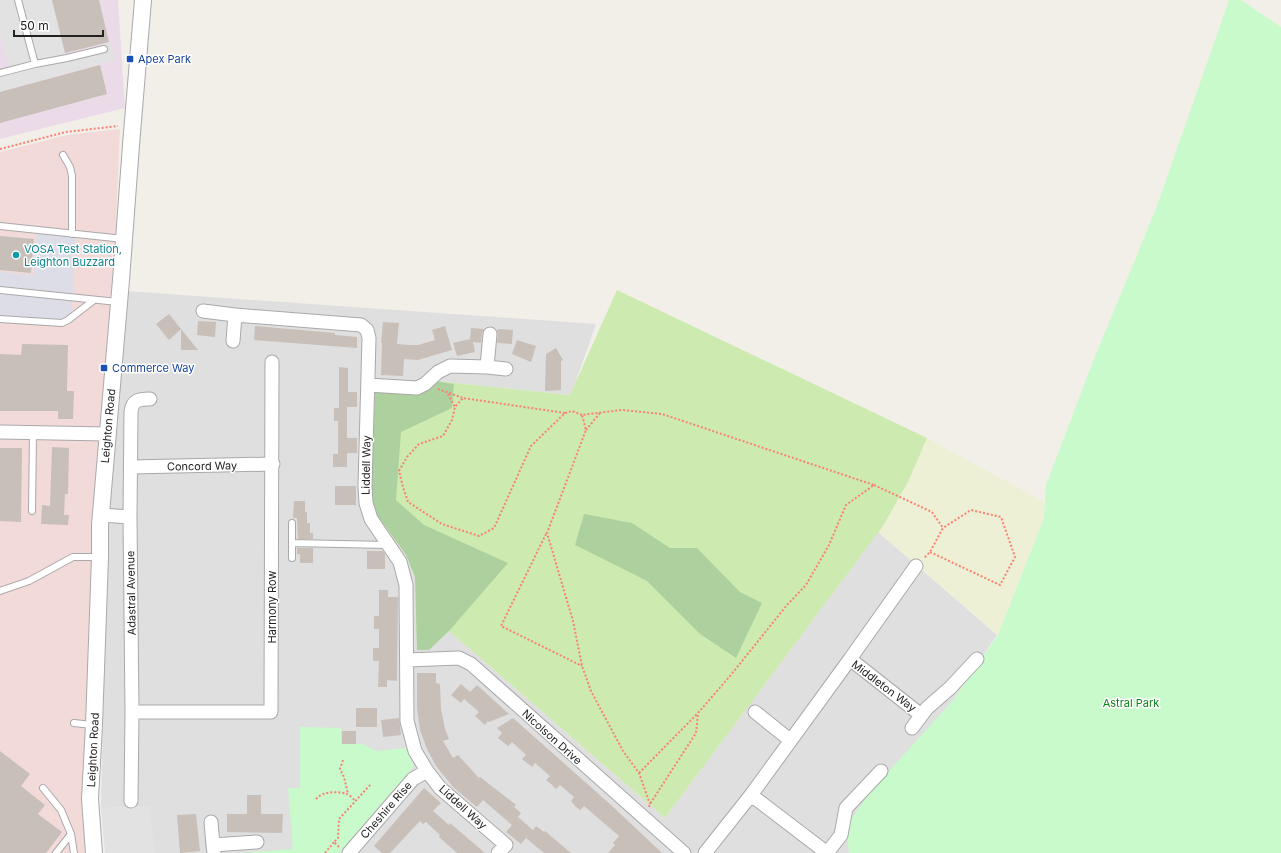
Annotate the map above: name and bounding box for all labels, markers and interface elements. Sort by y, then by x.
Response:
scale bar [14,12,103,38]
text: 50 m [20,18,49,33]
place label: Apex Park [138,52,191,66]
marker: Apex Park [125,54,135,64]
place label: VOSA Test Station, Leighton Buzzard [24,242,122,269]
marker: VOSA Test Station, Leighton Buzzard [11,250,21,260]
place label: Commerce Way [112,361,195,375]
marker: Commerce Way [99,363,109,373]
street label: Leighton Road [98,388,118,464]
street label: Liddell Way [358,435,374,495]
street label: Concord Way [167,458,237,474]
street label: Adastral Avenue [123,551,139,635]
street label: Harmony Row [265,571,279,643]
street label: Middleton Way [849,657,919,715]
park label: Astral Park [1103,696,1159,710]
street label: Nicolson Drive [519,706,585,768]
street label: Leighton Road [84,712,102,788]
street label: Cheshire Rise [357,778,415,842]
street label: Liddell Way [436,782,490,832]

